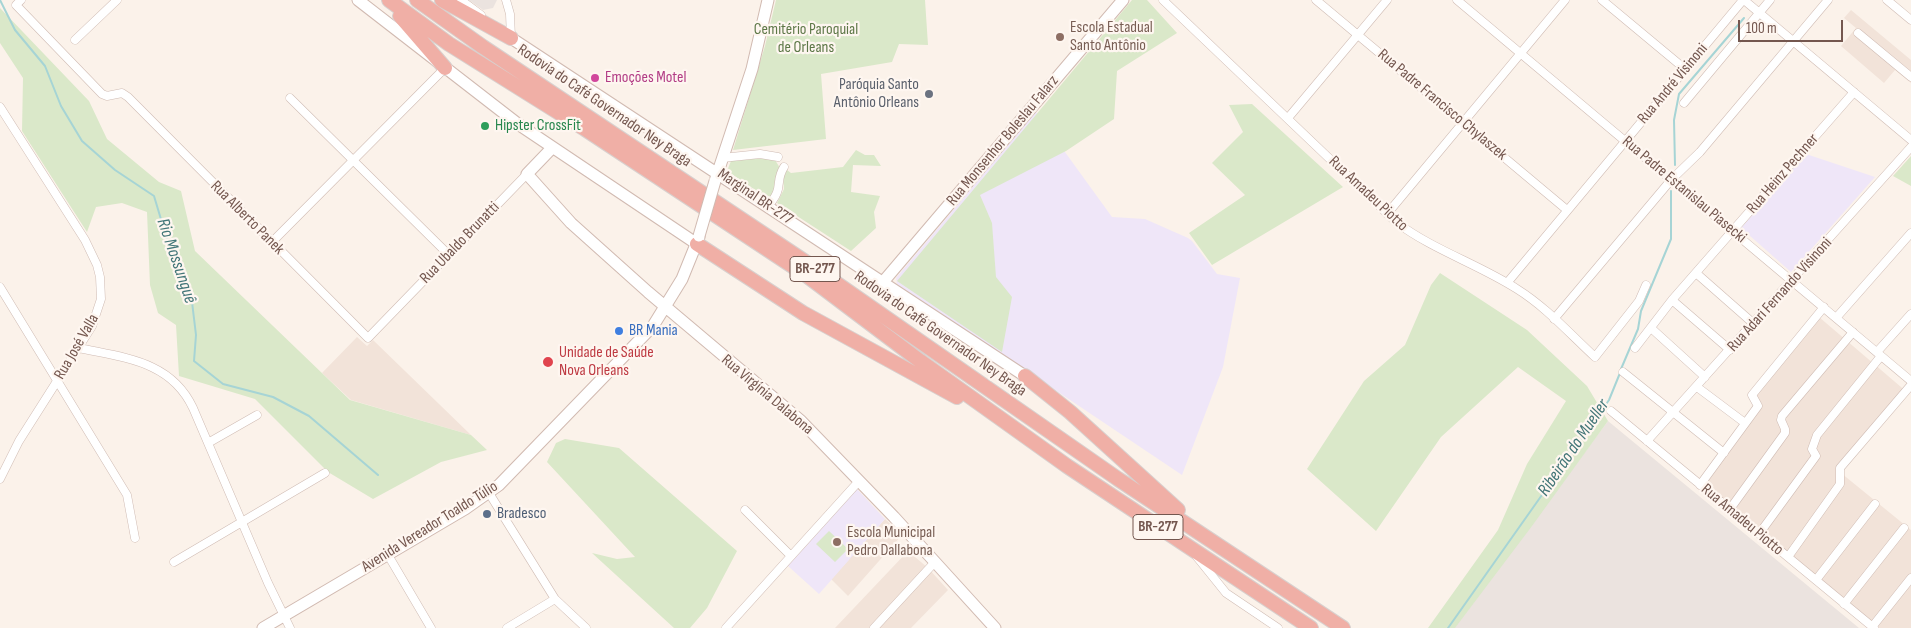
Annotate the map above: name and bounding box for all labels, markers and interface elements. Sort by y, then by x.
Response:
scale bar [1741,10,1846,42]
place label: Escola Estadual Santo Antônio [1070,18,1153,56]
text: 100 m [1746,19,1777,38]
park label: Cemitério Paroquial de Orleans [754,20,858,58]
marker: Escola Estadual Santo Antônio [1054,31,1066,43]
street label: Rodovia do Café Governador Ney Braga [513,40,695,172]
street label: Rua André Visinoni [1634,40,1712,128]
street label: Rua Padre Francisco Chylaszek [1373,45,1511,165]
place label: Emoções Motel [605,68,687,88]
marker: Emoções Motel [589,72,601,84]
street label: Rua Monsenhor Boleslau Falarz [943,72,1063,210]
place label: Paróquia Santo Antônio Orleans [834,75,919,113]
marker: Paróquia Santo Antônio Orleans [923,88,935,100]
place label: Hipster CrossFit [495,116,581,136]
marker: Hipster CrossFit [479,120,491,132]
street label: Rua Heinz Pechner [1743,130,1823,218]
street label: Rua Padre Estanislau Piasecki [1618,132,1750,248]
street label: Rua Amadeu Piotto [1324,152,1412,236]
street label: Marginal BR-277 [714,165,796,229]
street label: Rua Alberto Panek [206,177,288,259]
street label: Rua Ubaldo Brunatti [416,198,504,288]
water label: Rio Mossunguê [151,216,201,306]
street label: Rua Adari Fernando Visinoni [1724,234,1836,356]
road number: BR-277 [790,256,840,282]
street label: Rodovia do Café Governador Ney Braga [850,267,1030,401]
street label: Rua José Valla [51,311,103,383]
place label: BR Mania [629,321,678,341]
marker: BR Mania [613,325,625,337]
place label: Unidade de Saúde Nova Orleans [559,343,654,381]
street label: Rua Virgínia Dalabona [717,351,817,439]
marker: Unidade de Saúde Nova Orleans [541,355,555,369]
water label: Ribeirão do Mueller [1534,395,1614,501]
street label: Avenida Vereador Toaldo Túlio [358,477,502,577]
street label: Rua Amadeu Piotto [1697,480,1787,560]
place label: Bradesco [497,504,546,524]
marker: Bradesco [481,508,493,520]
road number: BR-277 [1133,514,1183,540]
place label: Escola Municipal Pedro Dallabona [847,523,935,561]
marker: Escola Municipal Pedro Dallabona [831,536,843,548]

